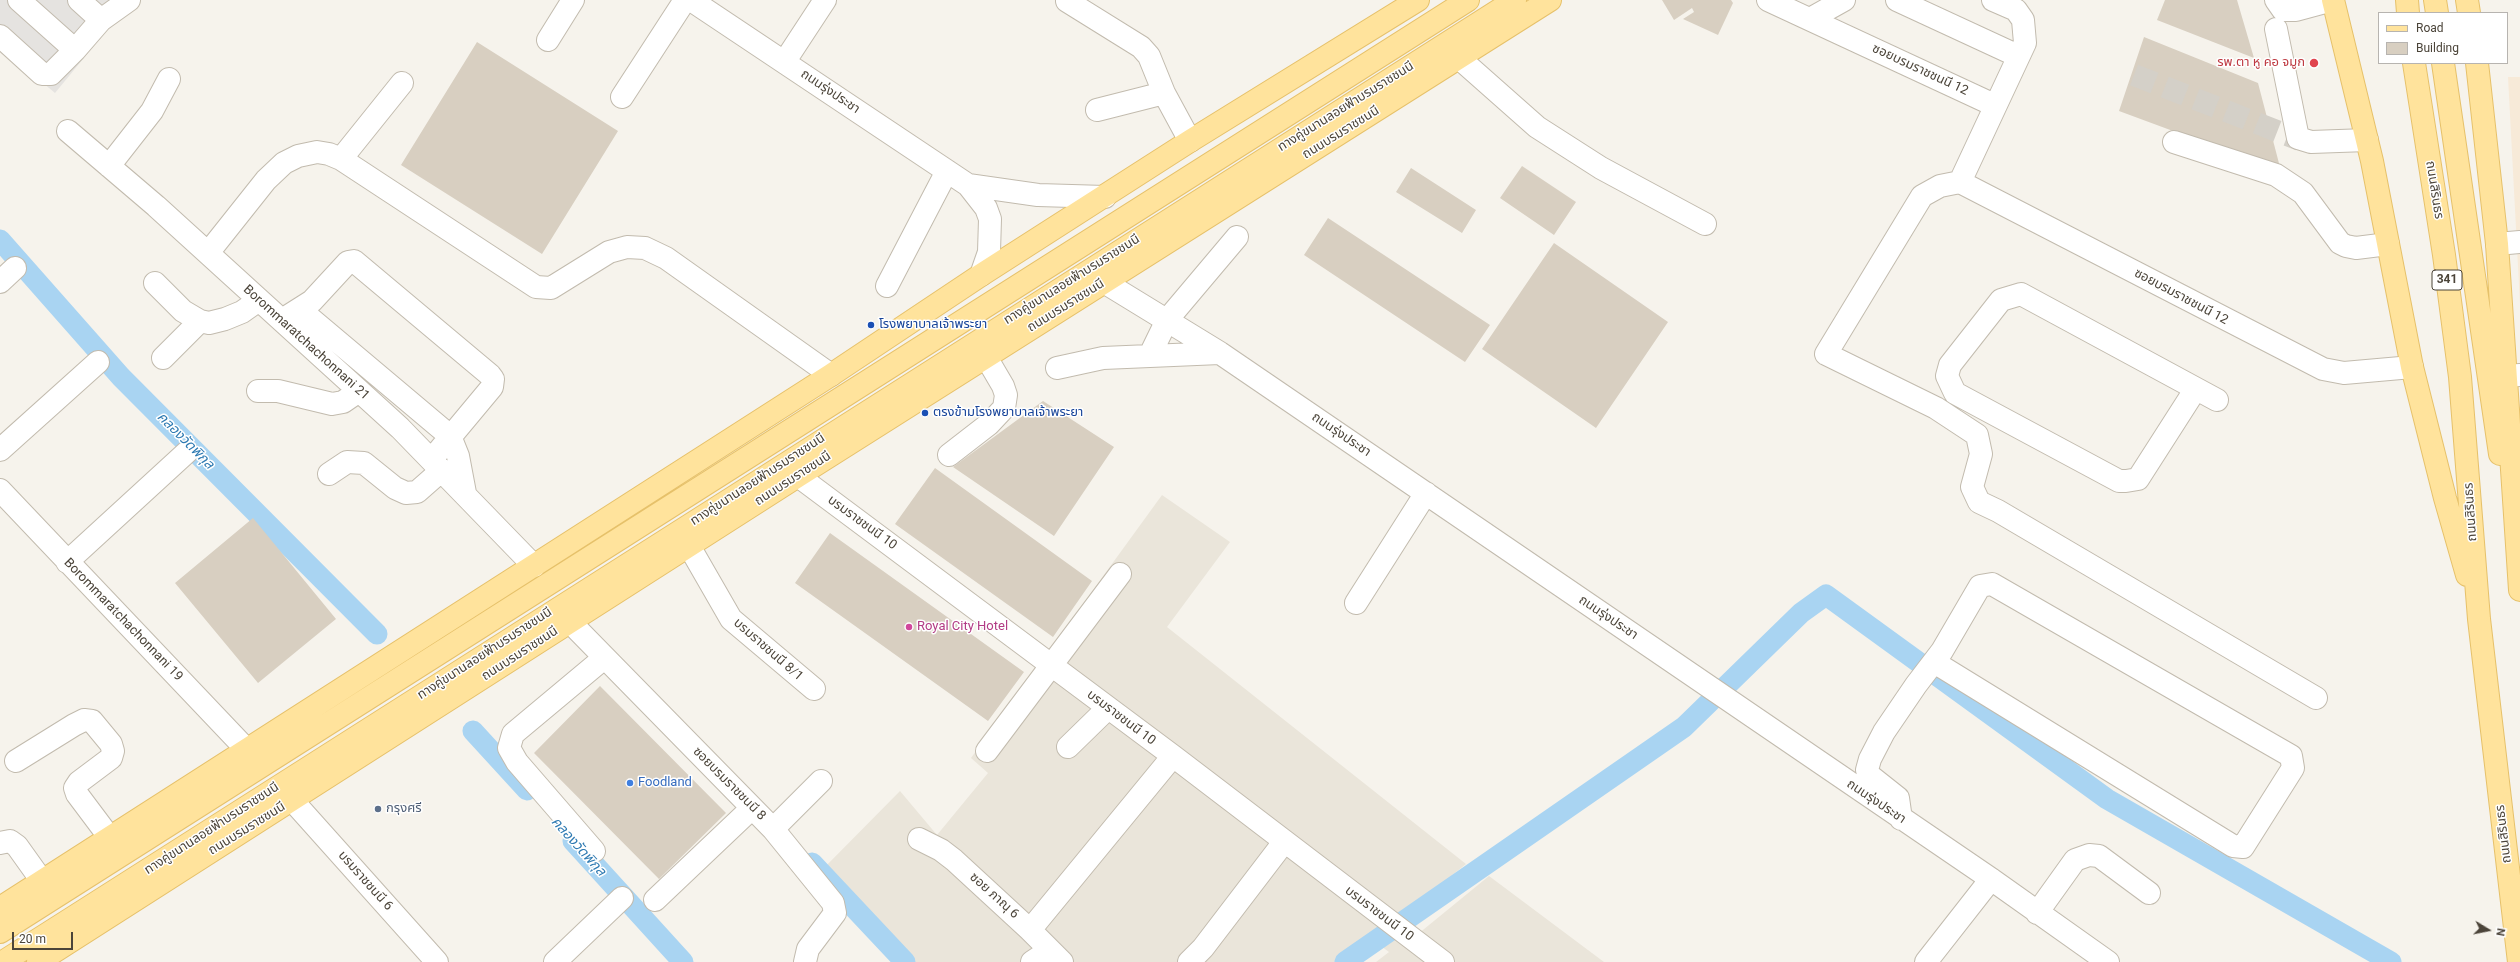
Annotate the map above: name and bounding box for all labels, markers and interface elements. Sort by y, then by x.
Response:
legend [2378,12,2508,64]
text: Road [2416,21,2444,35]
street label: ซอยบรมราชชนนี 12 [1869,41,1971,99]
text: Building [2416,41,2459,55]
place label: รพ.ตา หู คอ จมูก [2217,55,2305,71]
marker: รพ.ตา หู คอ จมูก [2308,57,2320,69]
street label: ทางคู่ขนานลอยฟ้าบรมราชชนนี [1275,59,1417,155]
street label: ถนนรุ่งประชา [797,66,863,118]
street label: ถนนบรมราชชนนี [1300,103,1382,163]
street label: ถนนสิรินธร [2422,160,2446,220]
street label: ทางคู่ขนานลอยฟ้าบรมราชชนนี [1001,232,1143,328]
street label: ซอยบรมราชชนนี 12 [2131,266,2231,328]
road number: 341 [2432,270,2462,290]
street label: ถนนบรมราชชนนี [1025,276,1107,336]
street label: Borommaratchachonnani 21 [240,282,372,404]
place label: โรงพยาบาลเจ้าพระยา [879,317,987,333]
marker: โรงพยาบาลเจ้าพระยา [866,320,876,330]
place label: ตรงข้ามโรงพยาบาลเจ้าพระยา [933,405,1083,421]
marker: ตรงข้ามโรงพยาบาลเจ้าพระยา [920,408,930,418]
water label: คลองวัดพิกุล [153,409,217,473]
street label: ถนนรุ่งประชา [1308,409,1374,461]
street label: ทางคู่ขนานลอยฟ้าบรมราชชนนี [688,431,828,529]
street label: ถนนบรมราชชนนี [752,449,834,509]
street label: ถนนสิรินธร [2461,482,2481,542]
street label: บรมราชชนนี 10 [824,493,900,553]
street label: Borommaratchachonnani 19 [60,555,186,685]
street label: ถนนรุ่งประชา [1575,592,1641,644]
street label: ทางคู่ขนานลอยฟ้าบรมราชชนนี [415,605,555,703]
street label: บรมราชชนนี 8/1 [730,615,806,685]
place label: Royal City Hotel [917,619,1008,635]
marker: Royal City Hotel [904,622,914,632]
street label: ถนนบรมราชชนนี [479,624,561,684]
street label: บรมราชชนนี 10 [1084,687,1158,749]
street label: ซอยบรมราชชนนี 8 [689,744,769,824]
place label: Foodland [638,775,692,791]
street label: ถนนรุ่งประชา [1843,776,1909,828]
marker: Foodland [625,778,635,788]
street label: ทางคู่ขนานลอยฟ้าบรมราชชนนี [142,780,282,878]
street label: ถนนบรมราชชนนี [206,799,288,859]
place label: กรุงศรี [386,801,422,817]
marker: กรุงศรี [373,804,383,814]
street label: ถนนสิรินธร [2493,804,2515,864]
water label: คลองวัดพิกุล [547,814,609,880]
street label: บรมราชชนนี 6 [334,848,396,914]
street label: ซอย ภาณุ 6 [966,870,1022,922]
street label: บรมราชชนนี 10 [1342,883,1416,945]
north arrow [2468,910,2508,950]
scale bar [14,924,75,950]
text: N [2493,927,2507,937]
text: 20 m [19,932,46,946]

